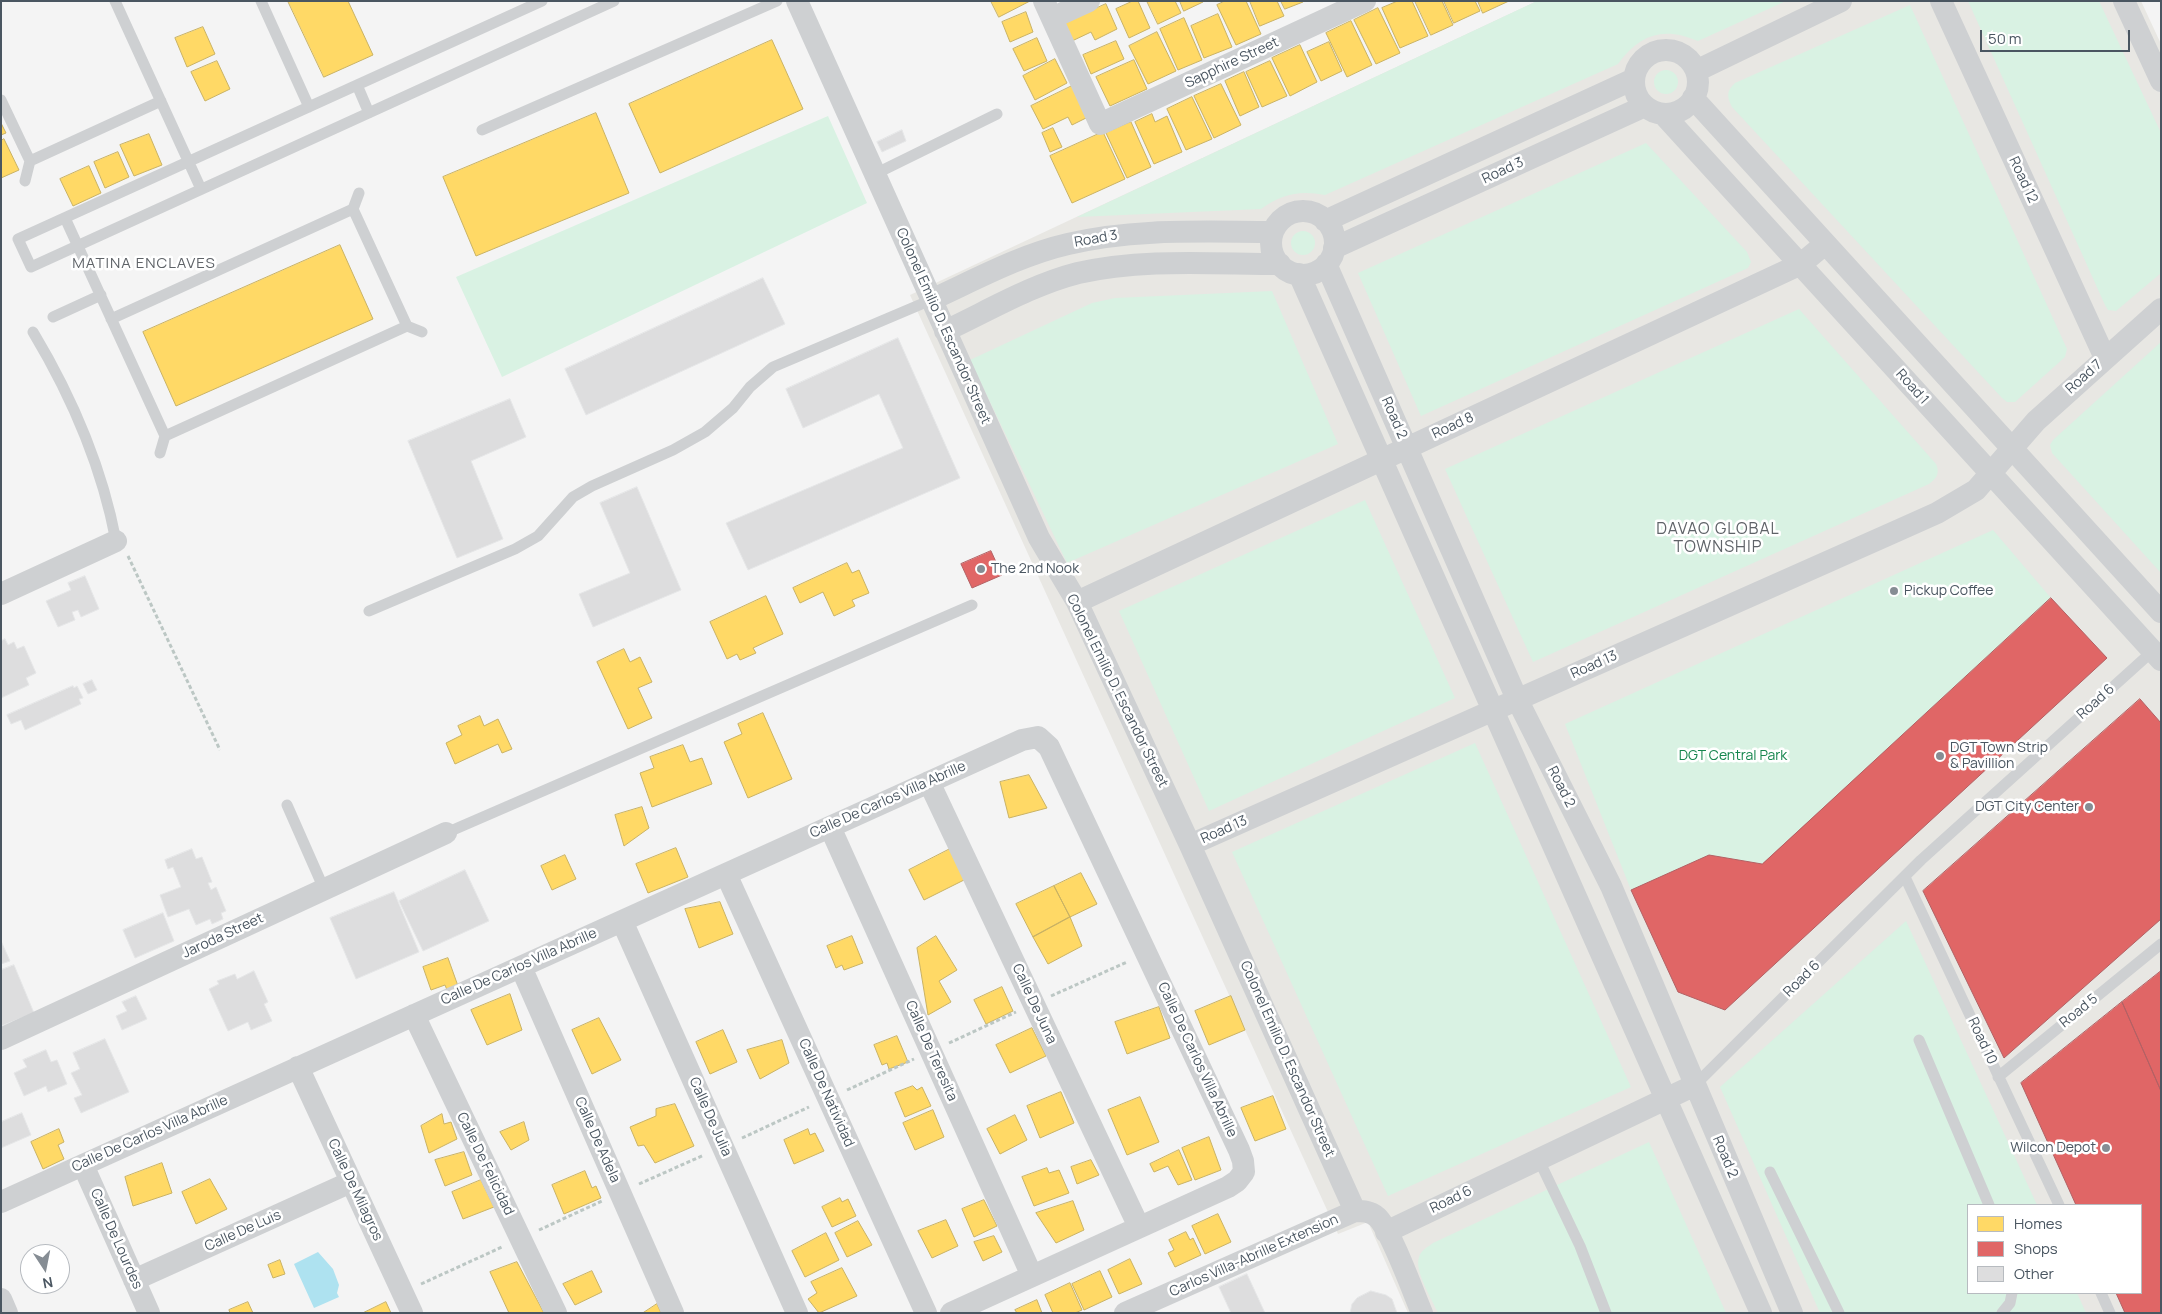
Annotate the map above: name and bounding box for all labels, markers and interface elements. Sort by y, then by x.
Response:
scale bar [1982,20,2132,52]
text: 50 m [1988,28,2022,49]
street label: Sapphire Street [1182,34,1282,92]
street label: Road 3 [1480,154,1526,188]
street label: Road 12 [2005,154,2041,206]
street label: Colonel Emilio D. Escandor Street [892,225,994,427]
street label: Road 3 [1073,227,1119,251]
district label: MATINA ENCLAVES [70,255,218,273]
street label: Road 7 [2062,356,2106,398]
street label: Road 1 [1892,366,1932,408]
street label: Road 2 [1377,395,1411,441]
street label: Road 8 [1429,409,1477,443]
district label: DAVAO GLOBAL TOWNSHIP [1655,520,1781,558]
place label: The 2nd Nook [991,561,1079,577]
marker: The 2nd Nook [975,563,987,575]
place label: Pickup Coffee [1904,583,1993,599]
marker: Pickup Coffee [1888,585,1900,597]
street label: Colonel Emilio D. Escandor Street [1063,592,1171,790]
street label: Road 13 [1568,647,1620,683]
street label: Road 6 [2074,681,2118,723]
place label: DGT Town Strip & Pavillion [1950,740,2048,772]
park label: DGT Central Park [1679,748,1787,764]
marker: DGT Town Strip & Pavillion [1934,750,1946,762]
street label: Calle De Carlos Villa Abrille [807,758,969,842]
street label: Road 2 [1544,764,1578,810]
place label: DGT City Center [1975,799,2079,815]
marker: DGT City Center [2083,801,2095,813]
street label: Road 13 [1198,812,1250,848]
street label: Jaroda Street [180,910,266,962]
street label: Calle De Carlos Villa Abrille [438,925,600,1009]
street label: Road 6 [1780,957,1824,1001]
street label: Colonel Emilio D. Escandor Street [1236,958,1338,1160]
street label: Calle De Juna [1008,961,1060,1047]
street label: Calle De Carlos Villa Abrille [1154,980,1240,1140]
street label: Road 5 [2057,991,2101,1031]
street label: Calle De Teresita [901,998,961,1104]
street label: Road 10 [1964,1015,2000,1067]
street label: Calle De Natividad [795,1036,857,1150]
street label: Calle De Julia [685,1075,735,1159]
street label: Calle De Carlos Villa Abrille [69,1092,231,1176]
street label: Calle De Adela [571,1095,623,1185]
street label: Calle De Felicidad [453,1110,517,1218]
street label: Road 2 [1709,1133,1741,1181]
street label: Calle De Milagros [324,1136,386,1244]
place label: Wilcon Depot [2010,1140,2096,1156]
marker: Wilcon Depot [2100,1142,2112,1154]
street label: Road 6 [1427,1183,1475,1217]
street label: Calle De Lourdes [86,1186,146,1292]
legend [1967,1204,2142,1294]
street label: Calle De Luis [202,1207,284,1255]
street label: Carlos Villa-Abrille Extension [1167,1211,1341,1301]
text: Homes [2014,1213,2062,1234]
text: Shops [2014,1238,2058,1259]
north arrow [20,1244,70,1294]
text: Other [2014,1263,2054,1284]
text: N [41,1273,55,1294]

